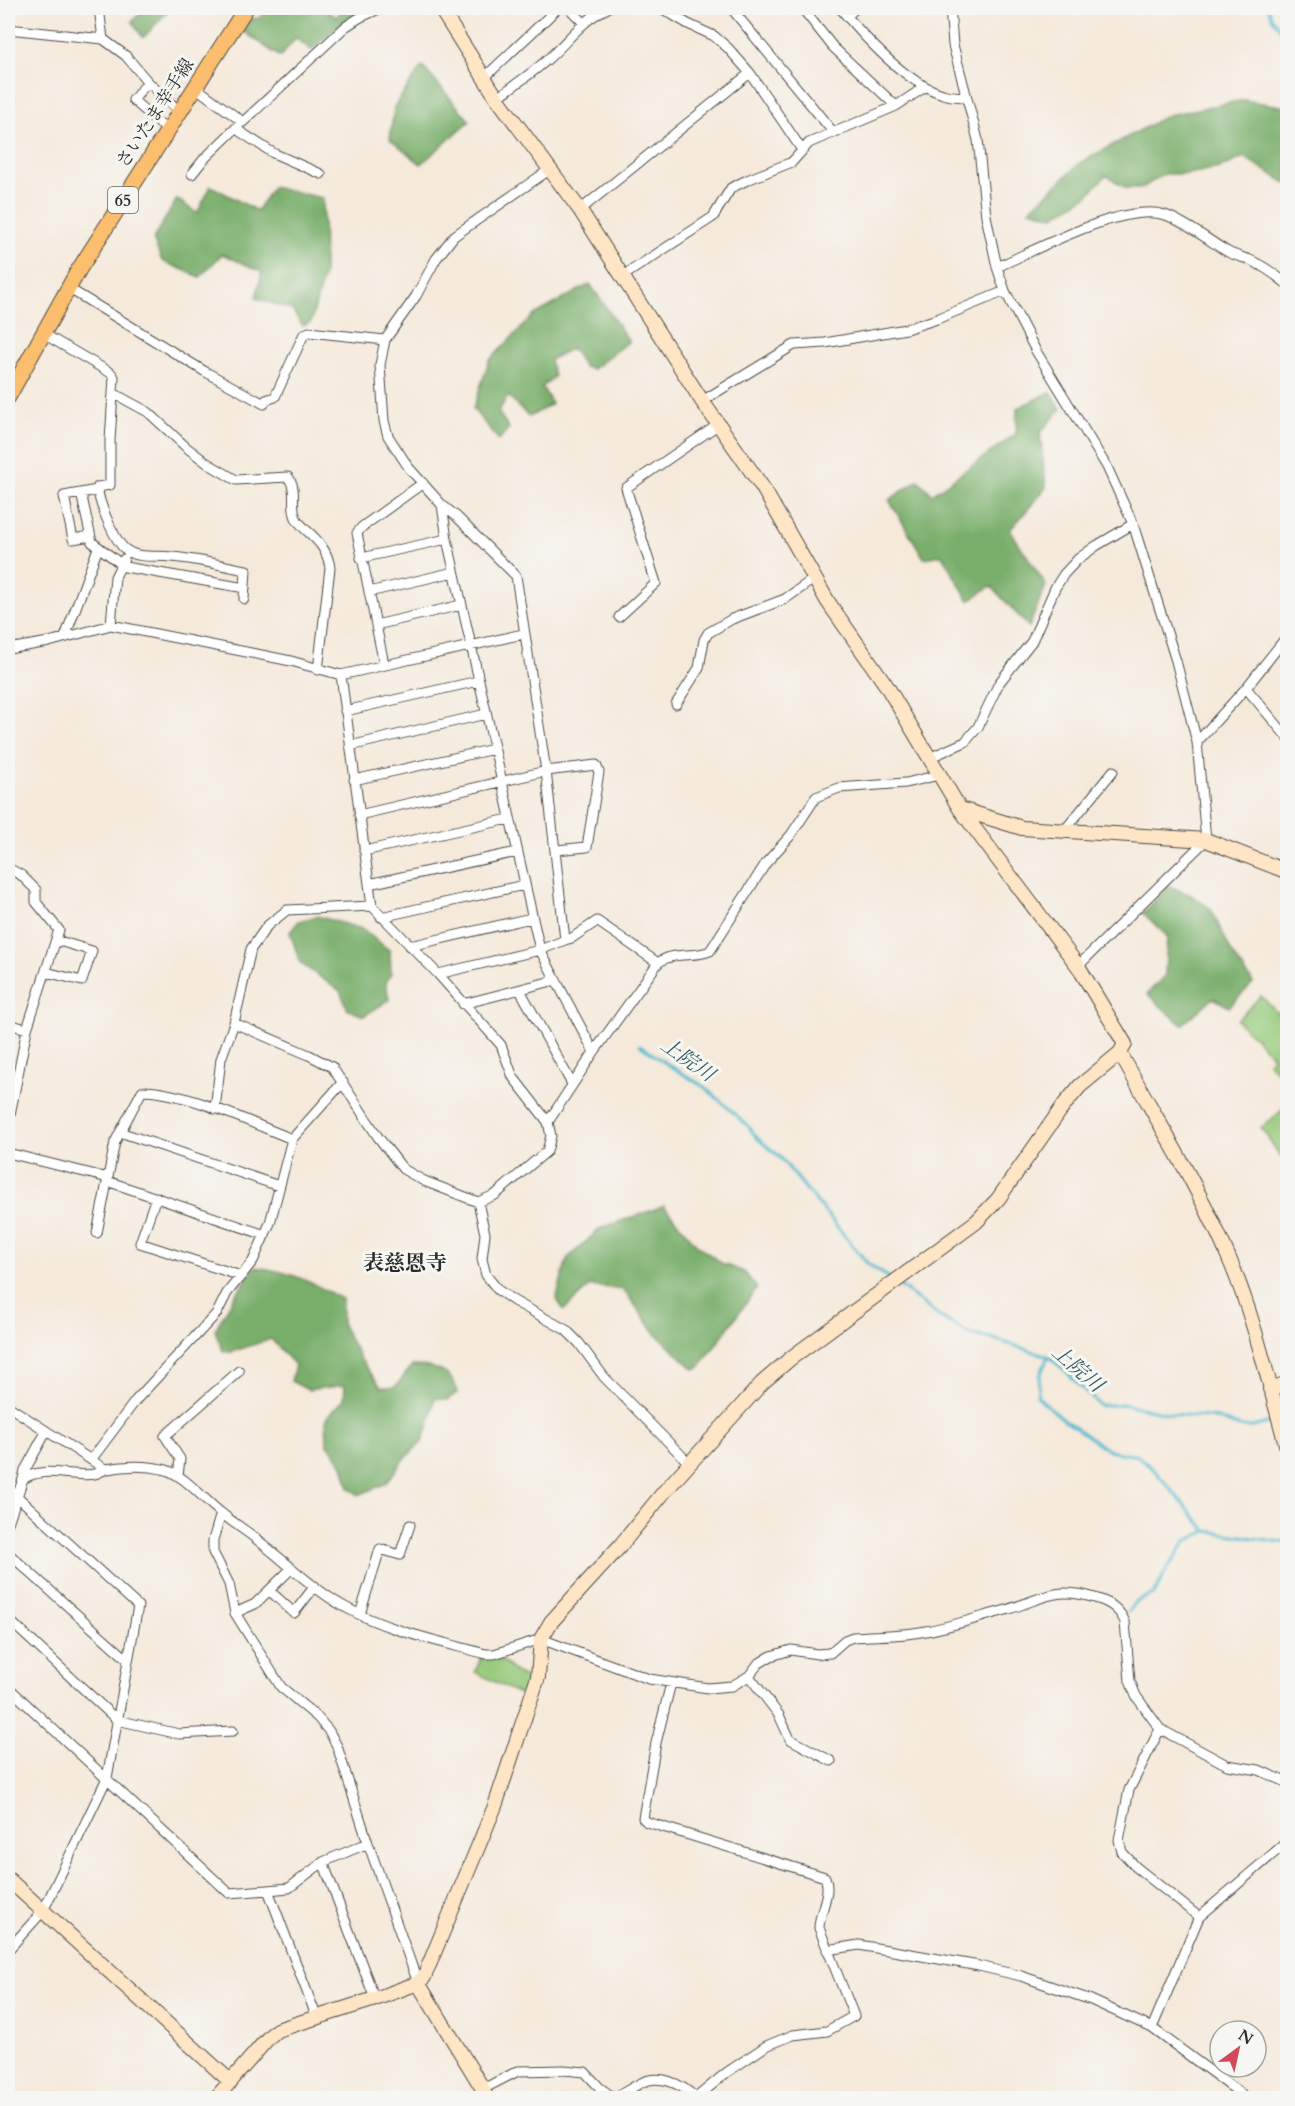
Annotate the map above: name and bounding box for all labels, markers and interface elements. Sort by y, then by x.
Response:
street label: さいたま幸手線 [111,54,200,173]
road number: 65 [108,187,138,213]
water label: 上院川 [655,1031,722,1089]
district label: 表慈恩寺 [363,1249,447,1278]
water label: 上院川 [1046,1339,1111,1400]
north arrow [1208,2019,1268,2079]
text: N [1234,2024,1258,2050]

